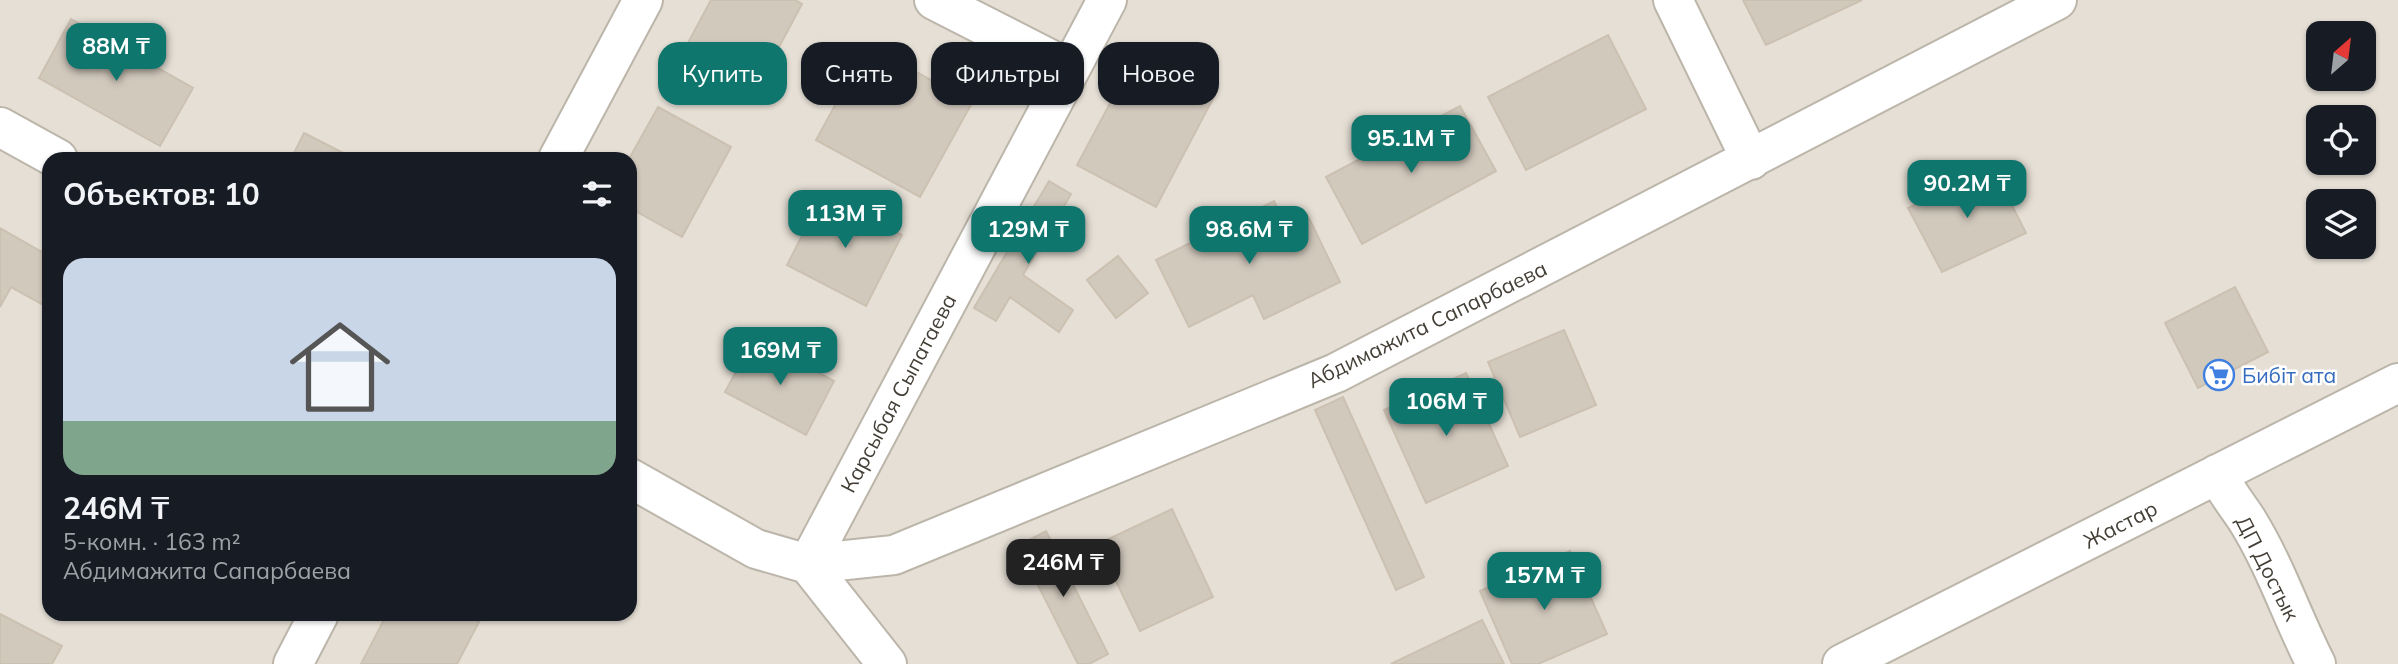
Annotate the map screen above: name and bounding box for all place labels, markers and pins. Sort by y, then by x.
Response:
pin: 88M ₸ [67,24,165,83]
pin: 95.1M ₸ [1346,116,1476,175]
pin: 90.2M ₸ [1902,160,2032,220]
pin: 113M ₸ [788,190,902,250]
pin: 129M ₸ [971,206,1085,266]
pin: 98.6M ₸ [1184,206,1314,266]
pin: 169M ₸ [723,328,837,387]
supermarket icon: Бибіт ата [2202,358,2236,392]
place label: Бибіт ата [2242,362,2336,388]
pin: 106M ₸ [1389,378,1503,438]
pin: 246M ₸ [1006,540,1120,599]
pin: 157M ₸ [1487,552,1601,612]

